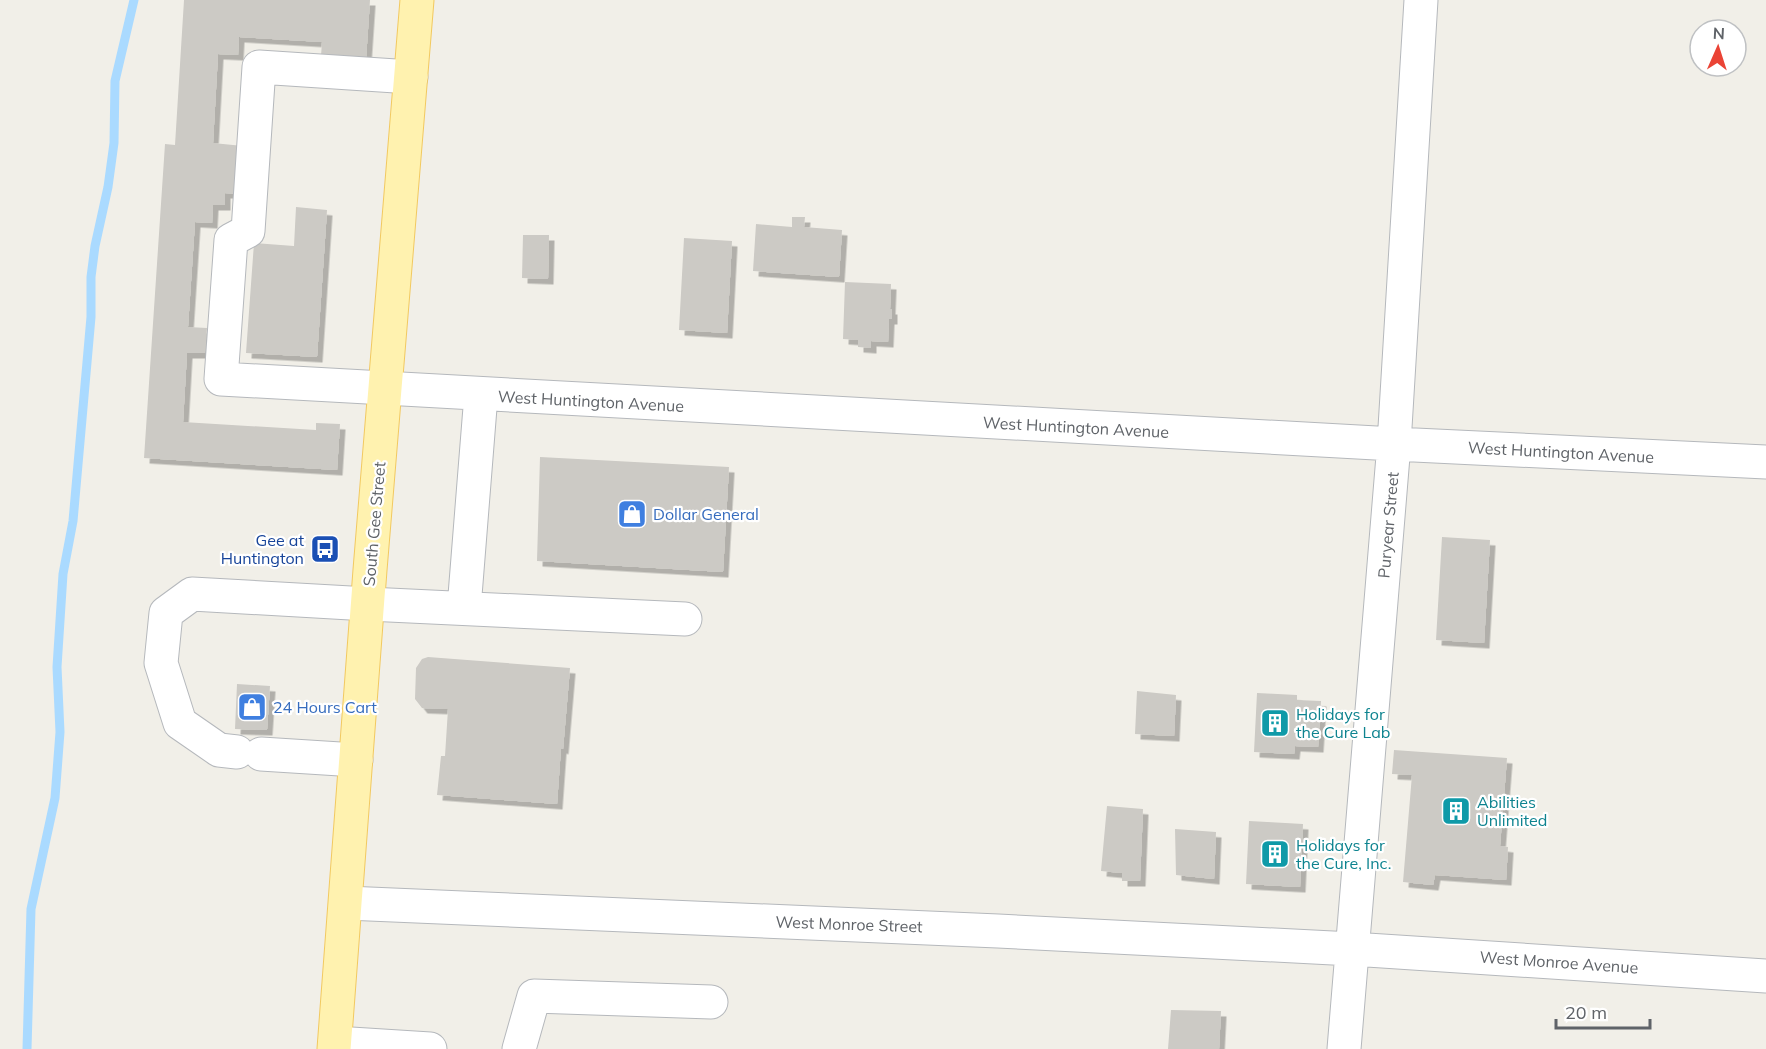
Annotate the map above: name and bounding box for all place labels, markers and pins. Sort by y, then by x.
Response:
shop icon: Dollar General [616,498,648,530]
place label: Dollar General [653,504,759,524]
place label: Gee at Huntington [221,530,304,568]
bus stop icon: Gee at Huntington [309,533,341,565]
shop icon: 24 Hours Cart [236,691,268,723]
place label: 24 Hours Cart [273,697,377,717]
place label: Holidays for the Cure Lab [1296,704,1390,742]
building icon: Holidays for the Cure Lab [1259,707,1291,739]
place label: Abilities Unlimited [1477,792,1547,830]
building icon: Abilities Unlimited [1440,795,1472,827]
place label: Holidays for the Cure, Inc. [1296,835,1391,873]
building icon: Holidays for the Cure, Inc. [1259,838,1291,870]

